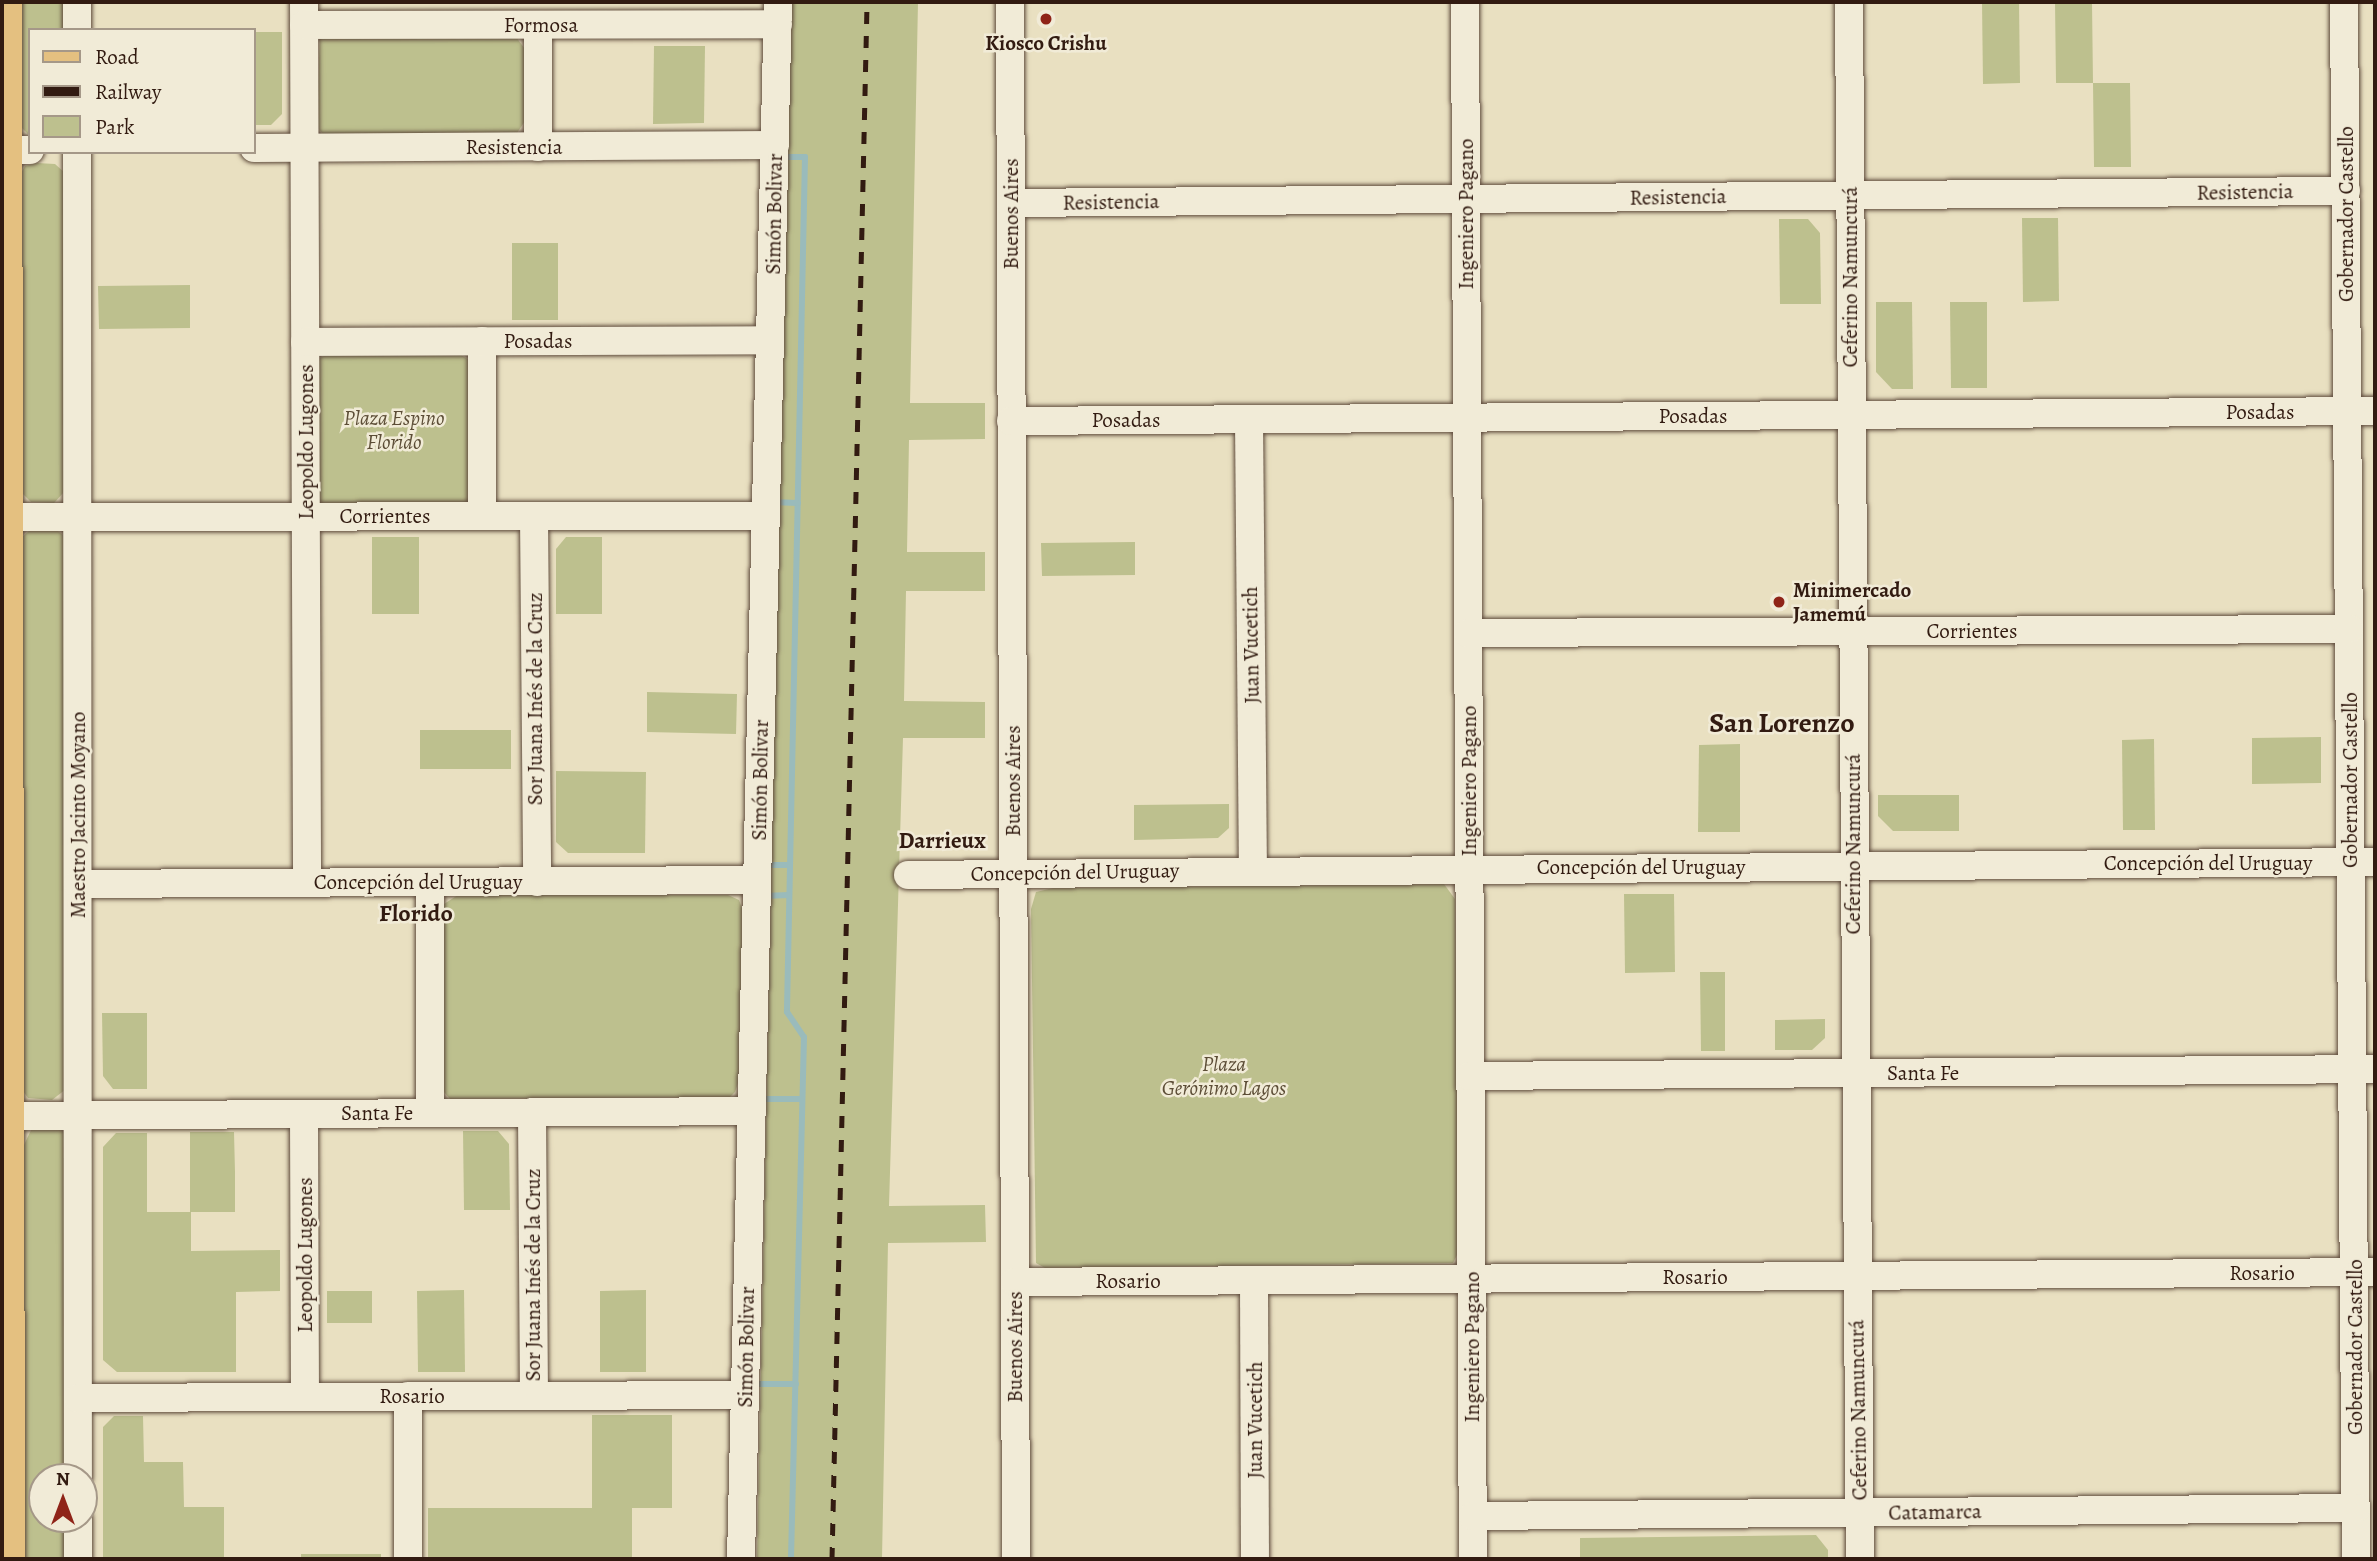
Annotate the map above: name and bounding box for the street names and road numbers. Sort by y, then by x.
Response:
street label: Formosa [504,12,578,38]
street label: Gobernador Castello [2333,126,2359,302]
street label: Resistencia [466,134,562,160]
street label: Ingeniero Pagano [1453,138,1479,290]
street label: Simón Bolivar [760,153,788,275]
street label: Buenos Aires [998,158,1024,270]
street label: Resistencia [2196,179,2294,205]
street label: Resistencia [1629,184,1727,210]
street label: Ceferino Namuncurá [1837,187,1863,367]
street label: Resistencia [1062,189,1160,215]
street label: Posadas [504,328,572,354]
street label: Leopoldo Lugones [293,364,319,520]
street label: Posadas [2226,399,2294,425]
street label: Posadas [1659,403,1727,429]
street label: Posadas [1092,407,1160,433]
street label: Corrientes [340,503,430,529]
street label: Juan Vucetich [1237,586,1265,704]
street label: Sor Juana Inés de la Cruz [522,593,548,805]
street label: Corrientes [1927,618,2017,644]
street label: Gobernador Castello [2337,692,2363,868]
street label: Ingeniero Pagano [1456,705,1482,857]
street label: Maestro Jacinto Moyano [65,712,91,918]
street label: Simón Bolivar [746,719,774,841]
street label: Buenos Aires [1000,725,1026,837]
street label: Ceferino Namuncurá [1840,754,1866,934]
street label: Concepción del Uruguay [2104,850,2312,876]
street label: Concepción del Uruguay [1537,854,1745,880]
street label: Concepción del Uruguay [970,858,1180,886]
street label: Concepción del Uruguay [314,869,522,895]
street label: Santa Fe [1887,1060,1959,1086]
street label: Santa Fe [341,1100,413,1126]
street label: Sor Juana Inés de la Cruz [520,1169,546,1381]
street label: Leopoldo Lugones [292,1177,318,1333]
street label: Gobernador Castello [2342,1259,2368,1435]
street label: Rosario [2229,1260,2295,1286]
street label: Rosario [1662,1264,1728,1290]
street label: Rosario [1095,1268,1161,1294]
street label: Ingeniero Pagano [1459,1271,1485,1423]
street label: Simón Bolivar [732,1286,760,1408]
street label: Buenos Aires [1002,1291,1028,1403]
street label: Ceferino Namuncurá [1844,1319,1872,1501]
street label: Juan Vucetich [1242,1361,1268,1479]
street label: Rosario [379,1383,445,1409]
street label: Catamarca [1888,1499,1982,1525]

